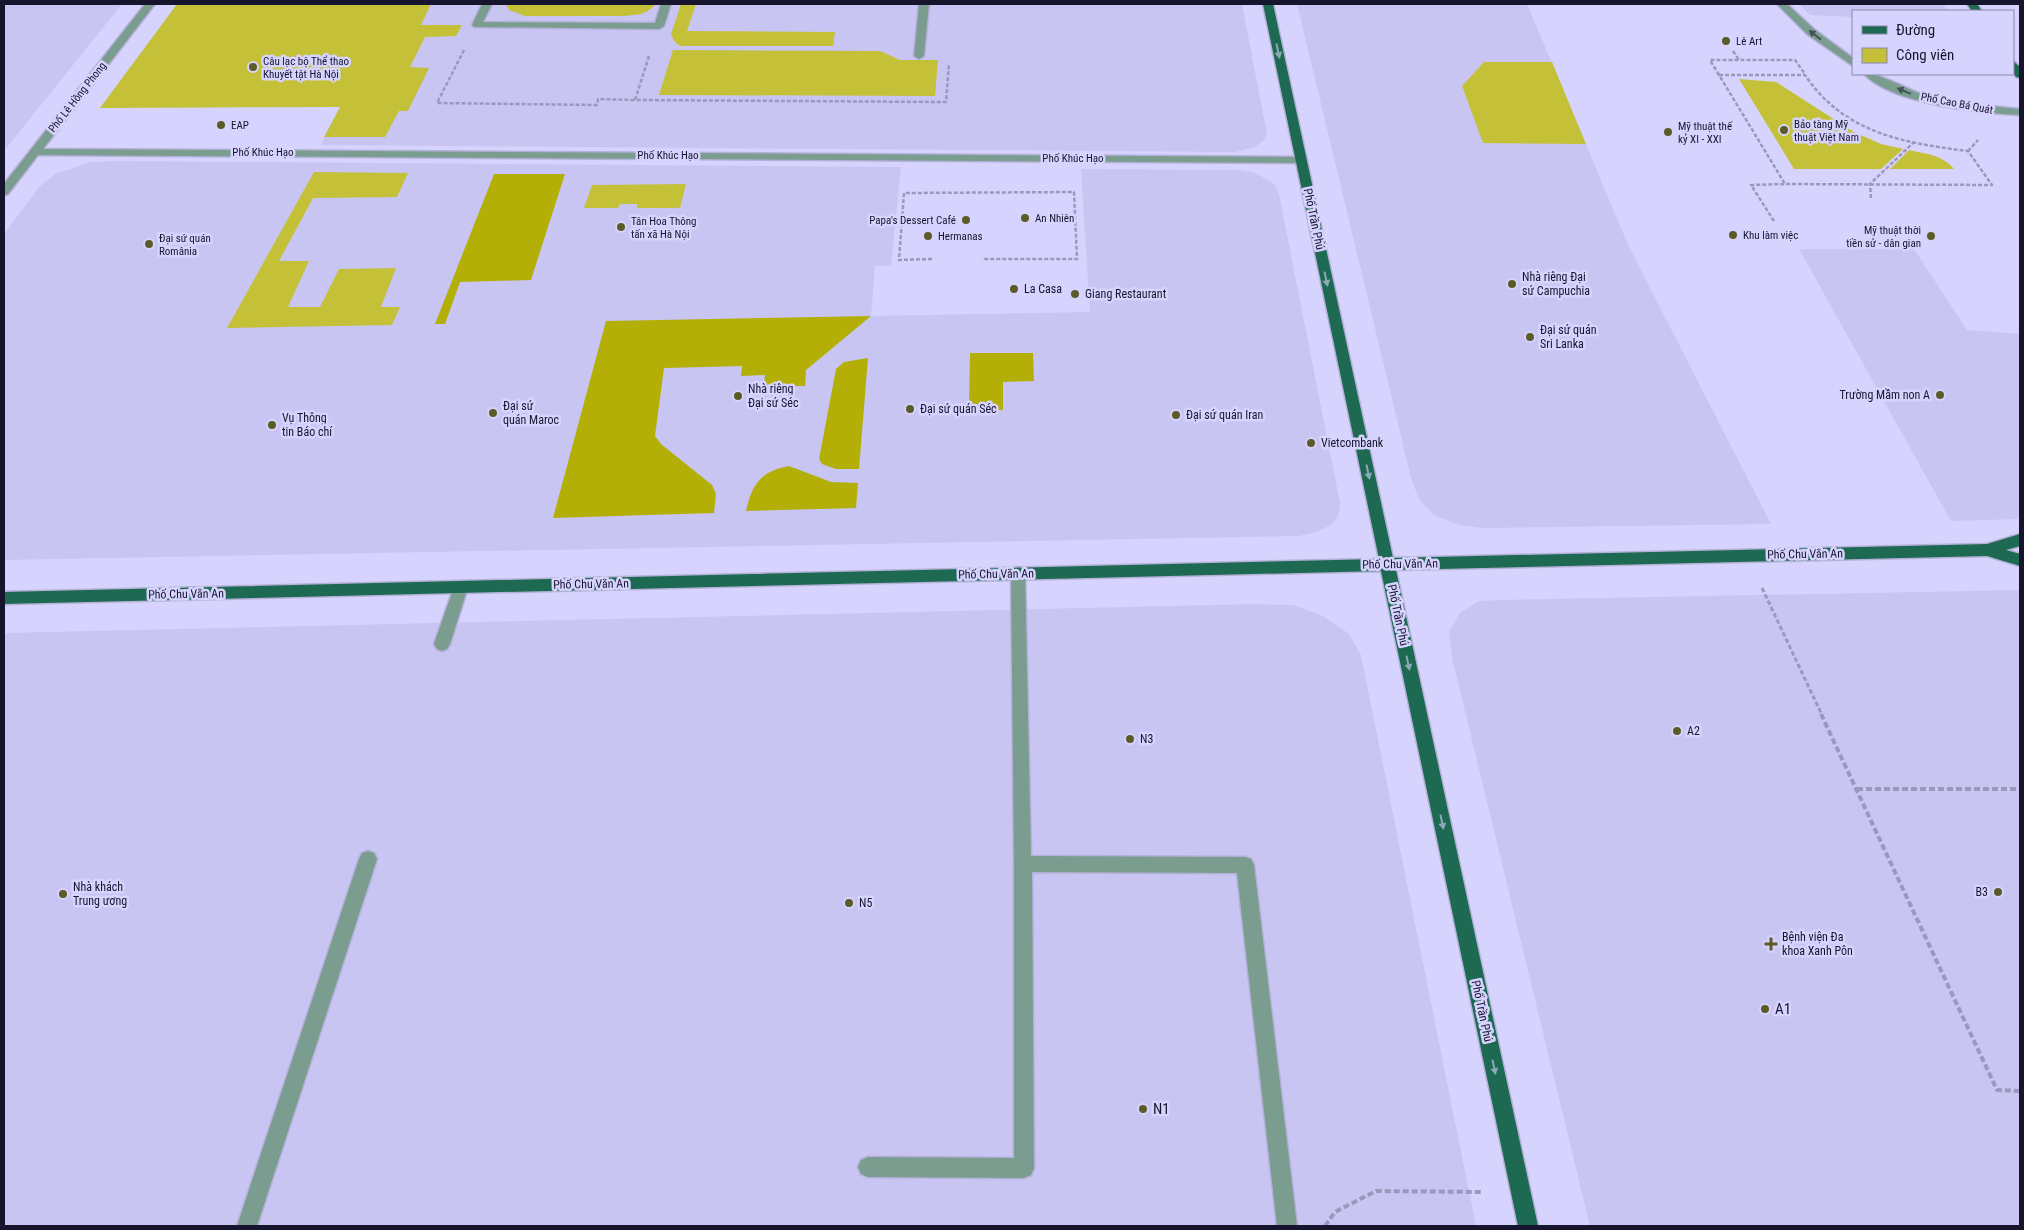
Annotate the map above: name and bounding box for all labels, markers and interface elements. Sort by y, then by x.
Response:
legend [1852,10,2014,75]
text: Đường [1896,21,1935,39]
one-way arrow [1809,30,1822,41]
marker: Lê Art [1720,35,1732,47]
place label: Lê Art [1736,35,1762,48]
one-way arrow [1274,44,1282,59]
text: Công viên [1896,46,1954,64]
place label: Câu lạc bộ Thể thao Khuyết tật Hà Nội [263,55,350,81]
street label: Phố Lê Hồng Phong [46,60,109,135]
marker: Câu lạc bộ Thể thao Khuyết tật Hà Nội [247,61,259,73]
one-way arrow [1897,86,1911,94]
street label: Phố Cao Bá Quát [1920,90,1994,117]
place label: Bảo tàng Mỹ thuật Việt Nam [1794,118,1859,144]
marker: EAP [215,119,227,131]
place label: EAP [231,119,249,132]
place label: Mỹ thuật thế kỷ XI - XXI [1678,120,1733,146]
marker: Bảo tàng Mỹ thuật Việt Nam [1778,124,1790,136]
marker: Mỹ thuật thế kỷ XI - XXI [1662,126,1674,138]
street label: Phố Khúc Hạo [232,146,294,159]
street label: Phố Khúc Hạo [637,149,699,162]
street label: Phố Khúc Hạo [1042,152,1104,165]
street label: Phố Trần Phú [1301,187,1327,251]
marker: An Nhiên [1019,212,1031,224]
place label: An Nhiên [1035,212,1074,225]
place label: Papa's Dessert Café [869,214,956,227]
marker: Papa's Dessert Café [960,214,972,226]
place label: Tân Hoa Thông tấn xã Hà Nội [631,215,696,241]
marker: Tân Hoa Thông tấn xã Hà Nội [615,221,627,233]
place label: Mỹ thuật thời tiền sử - dân gian [1846,224,1921,250]
marker: Khu làm việc [1727,229,1739,241]
place label: Khu làm việc [1743,229,1798,242]
marker: Hermanas [922,230,934,242]
place label: Hermanas [938,230,983,243]
marker: Mỹ thuật thời tiền sử - dân gian [1925,230,1937,242]
place label: Đại sứ quán România [159,232,211,258]
marker: Đại sứ quán România [143,238,155,250]
place label: Nhà riêng Đại sứ Campuchia [1522,270,1590,298]
one-way arrow [1323,271,1331,287]
marker: Nhà riêng Đại sứ Campuchia [1506,278,1518,290]
place label: La Casa [1024,282,1062,296]
marker: La Casa [1008,283,1020,295]
place label: Giang Restaurant [1085,287,1167,301]
marker: Giang Restaurant [1069,288,1081,300]
place label: Đại sứ quán Sri Lanka [1540,323,1597,351]
marker: Đại sứ quán Sri Lanka [1524,331,1536,343]
place label: Nhà riêng Đại sứ Séc [748,382,799,410]
place label: Trường Mầm non A [1839,388,1930,402]
marker: Trường Mầm non A [1934,389,1946,401]
marker: Nhà riêng Đại sứ Séc [732,390,744,402]
place label: Đại sứ quán Maroc [503,399,559,427]
place label: Đại sứ quán Séc [920,402,997,416]
marker: Đại sứ quán Séc [904,403,916,415]
marker: Đại sứ quán Maroc [487,407,499,419]
place label: Đại sứ quán Iran [1186,408,1263,422]
marker: Đại sứ quán Iran [1170,409,1182,421]
place label: Vụ Thông tin Báo chí [282,411,333,439]
marker: Vụ Thông tin Báo chí [266,419,278,431]
place label: Vietcombank [1321,436,1384,450]
marker: Vietcombank [1305,437,1317,449]
one-way arrow [1364,464,1372,480]
street label: Phố Chu Văn An [1767,546,1843,562]
street label: Phố Chu Văn An [1362,556,1438,572]
street label: Phố Chu Văn An [958,566,1034,582]
street label: Phố Chu Văn An [553,576,629,592]
street label: Phố Trần Phú [1385,583,1411,647]
street label: Phố Chu Văn An [148,586,224,602]
one-way arrow [1405,656,1413,672]
place label: A2 [1687,724,1700,738]
marker: A2 [1671,725,1683,737]
place label: N3 [1140,732,1153,746]
marker: N3 [1124,733,1136,745]
one-way arrow [1438,815,1446,830]
place label: Nhà khách Trung ương [73,880,127,908]
place label: B3 [1976,885,1988,899]
marker: B3 [1992,886,2004,898]
marker: Nhà khách Trung ương [57,888,69,900]
place label: N5 [859,896,872,910]
marker: N5 [843,897,855,909]
place label: Bệnh viện Đa khoa Xanh Pôn [1782,930,1853,958]
marker: Bệnh viện Đa khoa Xanh Pôn [1764,937,1778,951]
street label: Phố Trần Phú [1469,979,1495,1043]
place label: A1 [1775,1000,1791,1018]
marker: A1 [1759,1003,1771,1015]
one-way arrow [1490,1059,1498,1074]
place label: N1 [1153,1100,1170,1118]
marker: N1 [1137,1103,1149,1115]

